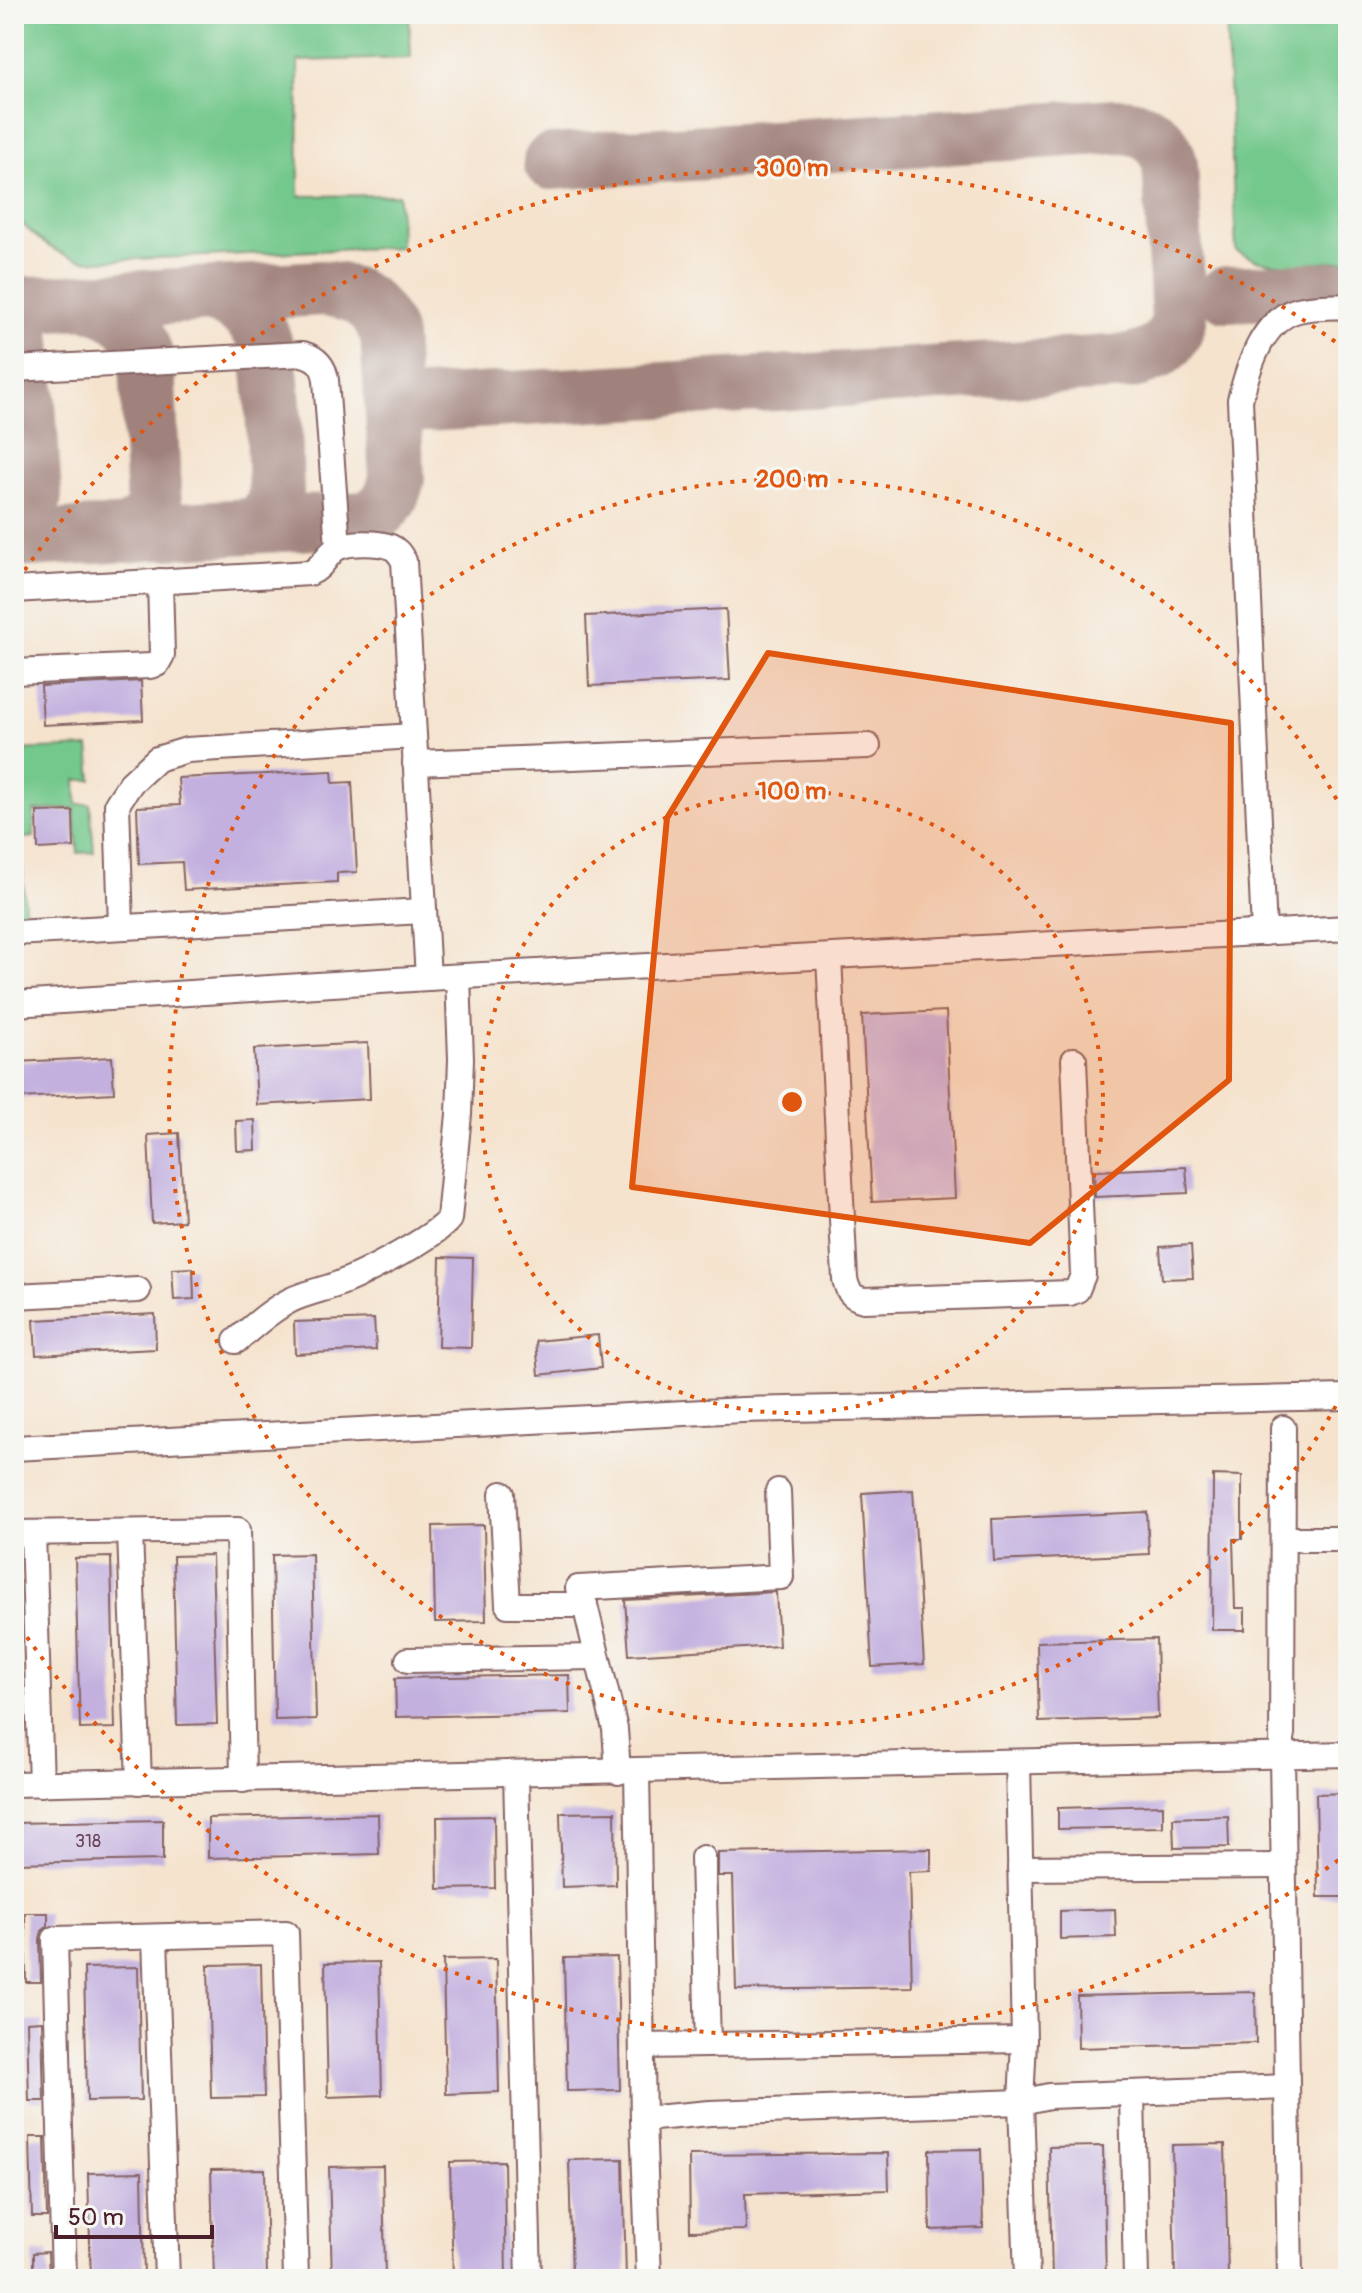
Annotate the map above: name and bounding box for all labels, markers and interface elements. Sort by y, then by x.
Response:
text: 300 m [756,154,828,183]
text: 200 m [756,465,828,494]
text: 100 m [758,777,826,806]
centre of rings [778,1088,806,1116]
house number: 318 [75,1830,101,1853]
scale bar [56,2189,212,2239]
text: 50 m [68,2203,124,2232]

